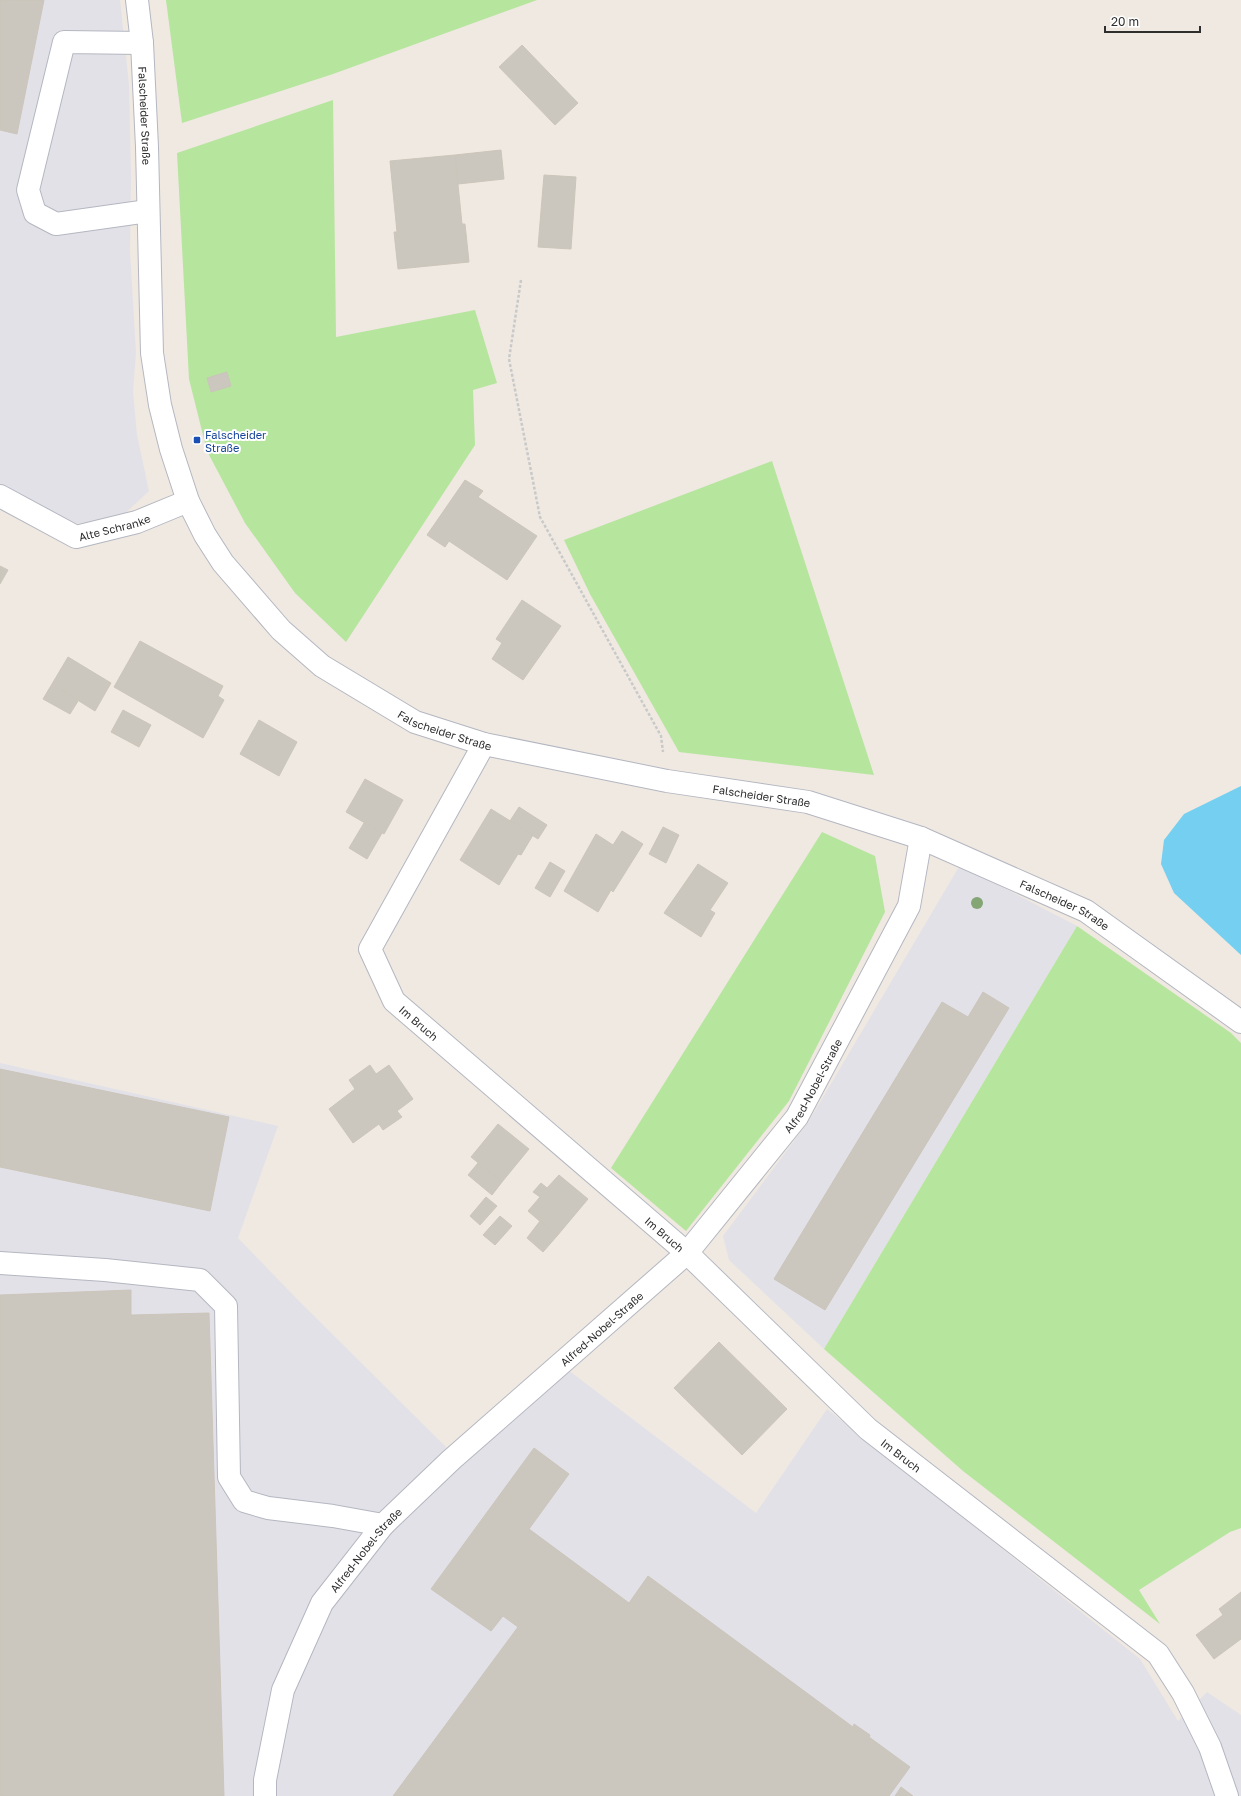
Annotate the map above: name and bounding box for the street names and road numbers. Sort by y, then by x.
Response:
street label: Falscheider Straße [137,66,154,165]
street label: Alte Schranke [77,511,152,543]
street label: Falscheider Straße [396,707,493,752]
street label: Falscheider Straße [712,781,811,809]
street label: Falscheider Straße [1018,876,1112,932]
street label: Im Bruch [397,1002,441,1043]
street label: Alfred-Nobel-Straße [781,1036,844,1135]
street label: Im Bruch [643,1214,687,1254]
street label: Alfred-Nobel-Straße [557,1288,645,1368]
street label: Im Bruch [879,1435,924,1474]
street label: Alfred-Nobel-Straße [327,1505,404,1594]

